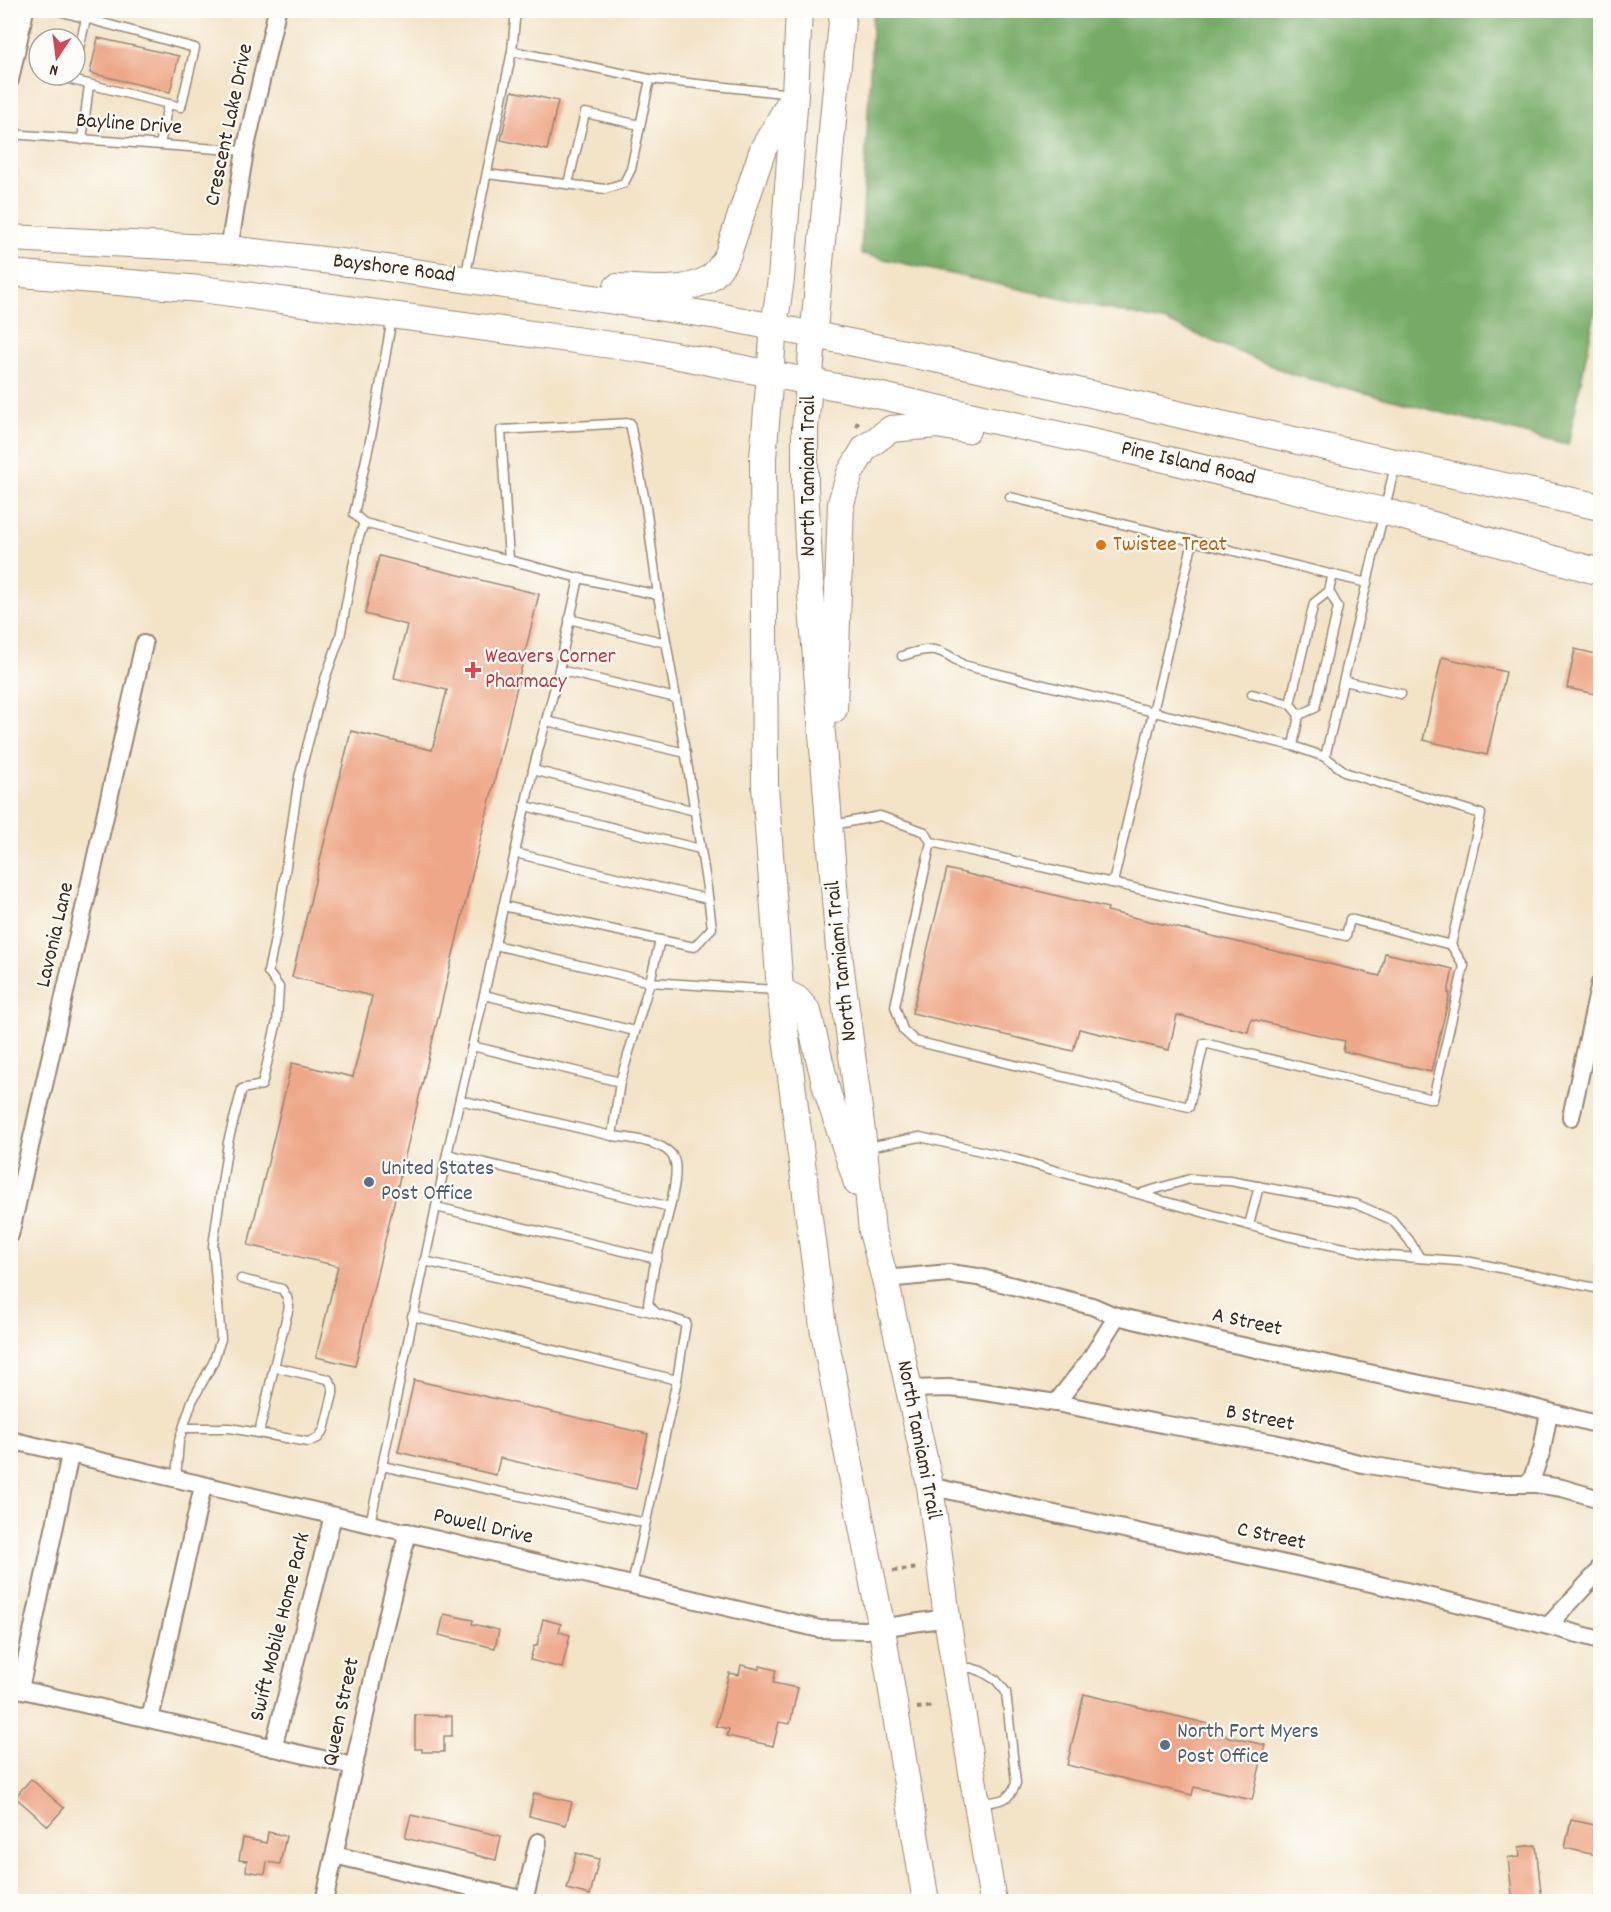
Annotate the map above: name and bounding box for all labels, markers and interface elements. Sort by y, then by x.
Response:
north arrow [27,27,87,87]
street label: Crescent Lake Drive [198,41,262,209]
text: N [48,57,61,81]
street label: Bayline Drive [75,106,183,144]
street label: Bayshore Road [331,246,457,292]
street label: North Tamiami Trail [794,395,825,557]
street label: Pine Island Road [1118,433,1258,495]
place label: Twistee Treat [1113,530,1227,561]
marker: Twistee Treat [1094,538,1108,552]
place label: Weavers Corner Pharmacy [485,642,617,698]
marker: Weavers Corner Pharmacy [466,663,480,677]
street label: Lavonia Lane [29,879,83,991]
street label: North Tamiami Trail [818,879,866,1043]
place label: United States Post Office [381,1154,494,1210]
marker: United States Post Office [362,1175,376,1189]
street label: A Street [1209,1301,1285,1345]
street label: North Tamiami Trail [887,1358,949,1522]
street label: B Street [1223,1397,1297,1441]
street label: Powell Drive [430,1500,536,1554]
street label: C Street [1234,1515,1308,1559]
street label: Swift Mobile Home Park [243,1529,319,1725]
street label: Queen Street [315,1655,369,1769]
place label: North Fort Myers Post Office [1177,1717,1319,1773]
marker: North Fort Myers Post Office [1158,1738,1172,1752]

